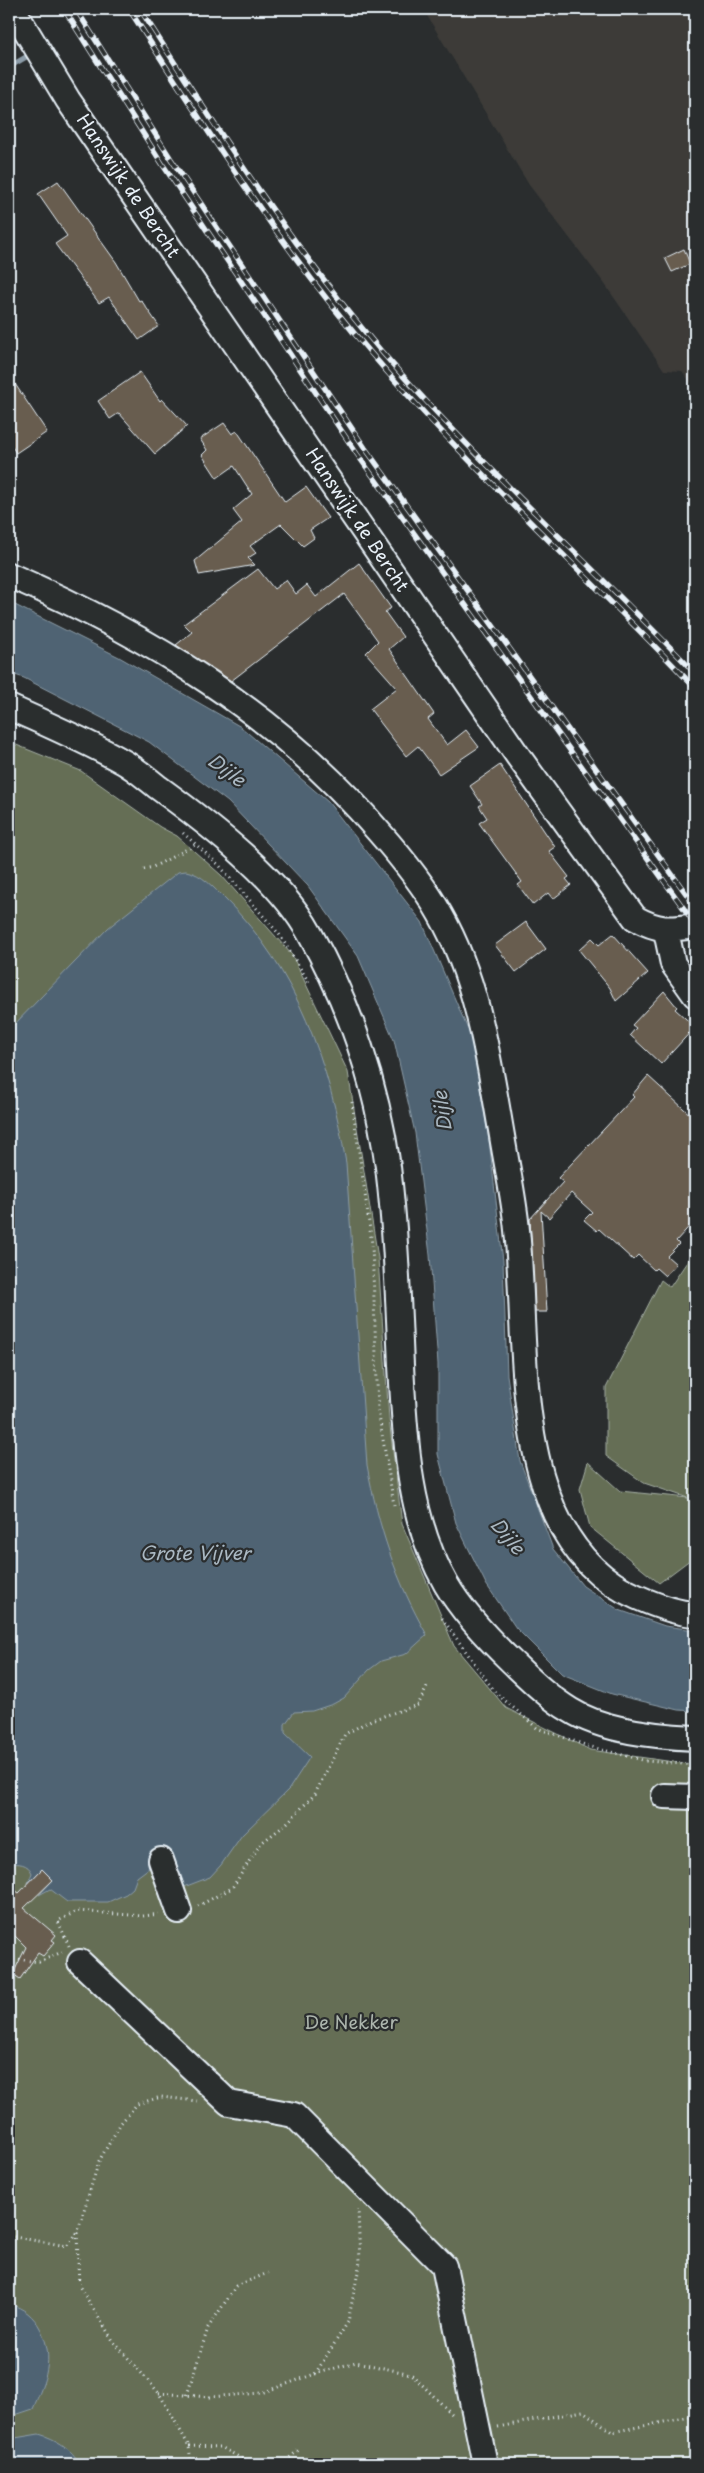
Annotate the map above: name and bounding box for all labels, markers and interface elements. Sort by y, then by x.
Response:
street label: Hanswijk de Bercht [71,108,188,263]
street label: Hanswijk de Bercht [300,442,417,597]
water label: Dijle [203,746,253,793]
water label: Dijle [425,1089,457,1133]
water label: Dijle [485,1511,533,1560]
water label: Grote Vijver [140,1538,253,1566]
park label: De Nekker [304,2008,398,2035]

